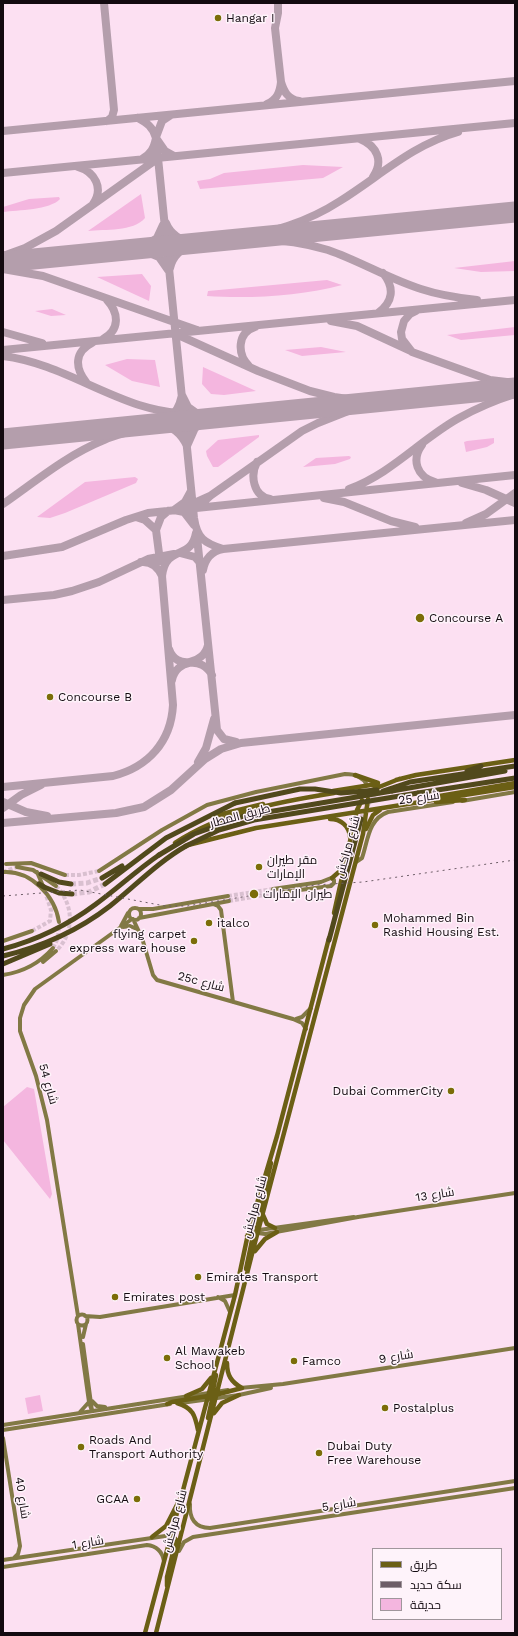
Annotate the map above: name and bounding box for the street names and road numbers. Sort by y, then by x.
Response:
street label: شارع 25 [398,788,440,808]
street label: طريق المطار [208,801,272,831]
street label: شارع مراكش [333,814,363,880]
street label: 25c شارع [176,969,226,995]
street label: شارع 54 [35,1062,61,1106]
street label: شارع مراكش [240,1174,270,1240]
street label: شارع 13 [415,1185,455,1205]
street label: شارع 9 [378,1347,414,1367]
street label: شارع 40 [12,1476,32,1520]
street label: شارع مراكش [160,1488,190,1554]
street label: شارع 5 [321,1495,357,1515]
street label: شارع 1 [71,1533,105,1553]

